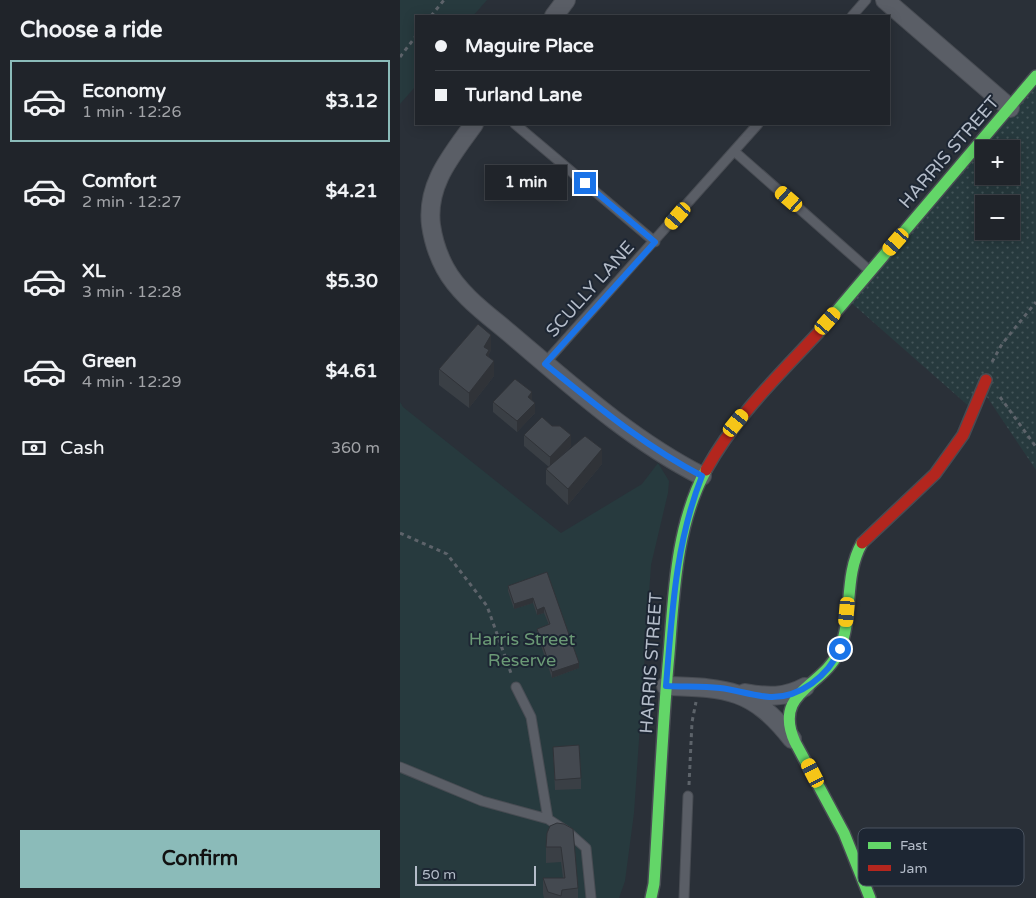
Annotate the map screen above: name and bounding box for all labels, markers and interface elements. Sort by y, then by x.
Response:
text: Choose a ride [20,17,163,43]
text: Maguire Place [465,35,594,57]
icon: car [22,79,67,124]
text: Economy [82,80,166,102]
text: Turland Lane [465,84,582,106]
text: $3.12 [326,90,378,112]
street label: HARRIS STREET [894,91,1004,213]
text: 1 min · 12:26 [82,102,181,122]
map controls [975,140,1020,240]
button: + [975,140,1020,185]
callout: 1 min [485,166,568,200]
icon: car [22,169,67,214]
text: Comfort [82,170,156,192]
text: 1 min [505,172,547,192]
route end [574,172,596,194]
text: $4.21 [326,180,378,202]
car [772,183,805,215]
text: 2 min · 12:27 [82,192,181,212]
button: − [975,195,1020,240]
car [662,200,693,232]
car [880,226,911,258]
street label: SCULLY LANE [541,236,639,342]
icon: car [22,259,67,304]
text: XL [82,260,106,282]
text: $5.30 [326,270,378,292]
text: 3 min · 12:28 [82,282,181,302]
car [812,305,843,337]
icon: car [22,349,67,394]
text: Green [82,350,136,372]
text: $4.61 [326,360,378,382]
text: 4 min · 12:29 [82,372,181,392]
car [720,407,751,439]
icon: cash [20,434,48,462]
text: Cash [60,437,105,459]
text: 360 m [331,438,380,458]
street label: HARRIS STREET [635,592,667,734]
car [838,596,855,628]
park label: Harris Street Reserve [469,628,575,671]
route start [829,638,851,660]
car [799,756,826,790]
legend [858,828,1024,886]
button: Confirm [20,830,380,888]
text: Fast [900,837,928,854]
text: Jam [900,860,927,877]
scale bar [415,863,536,886]
text: 50 m [422,866,456,883]

